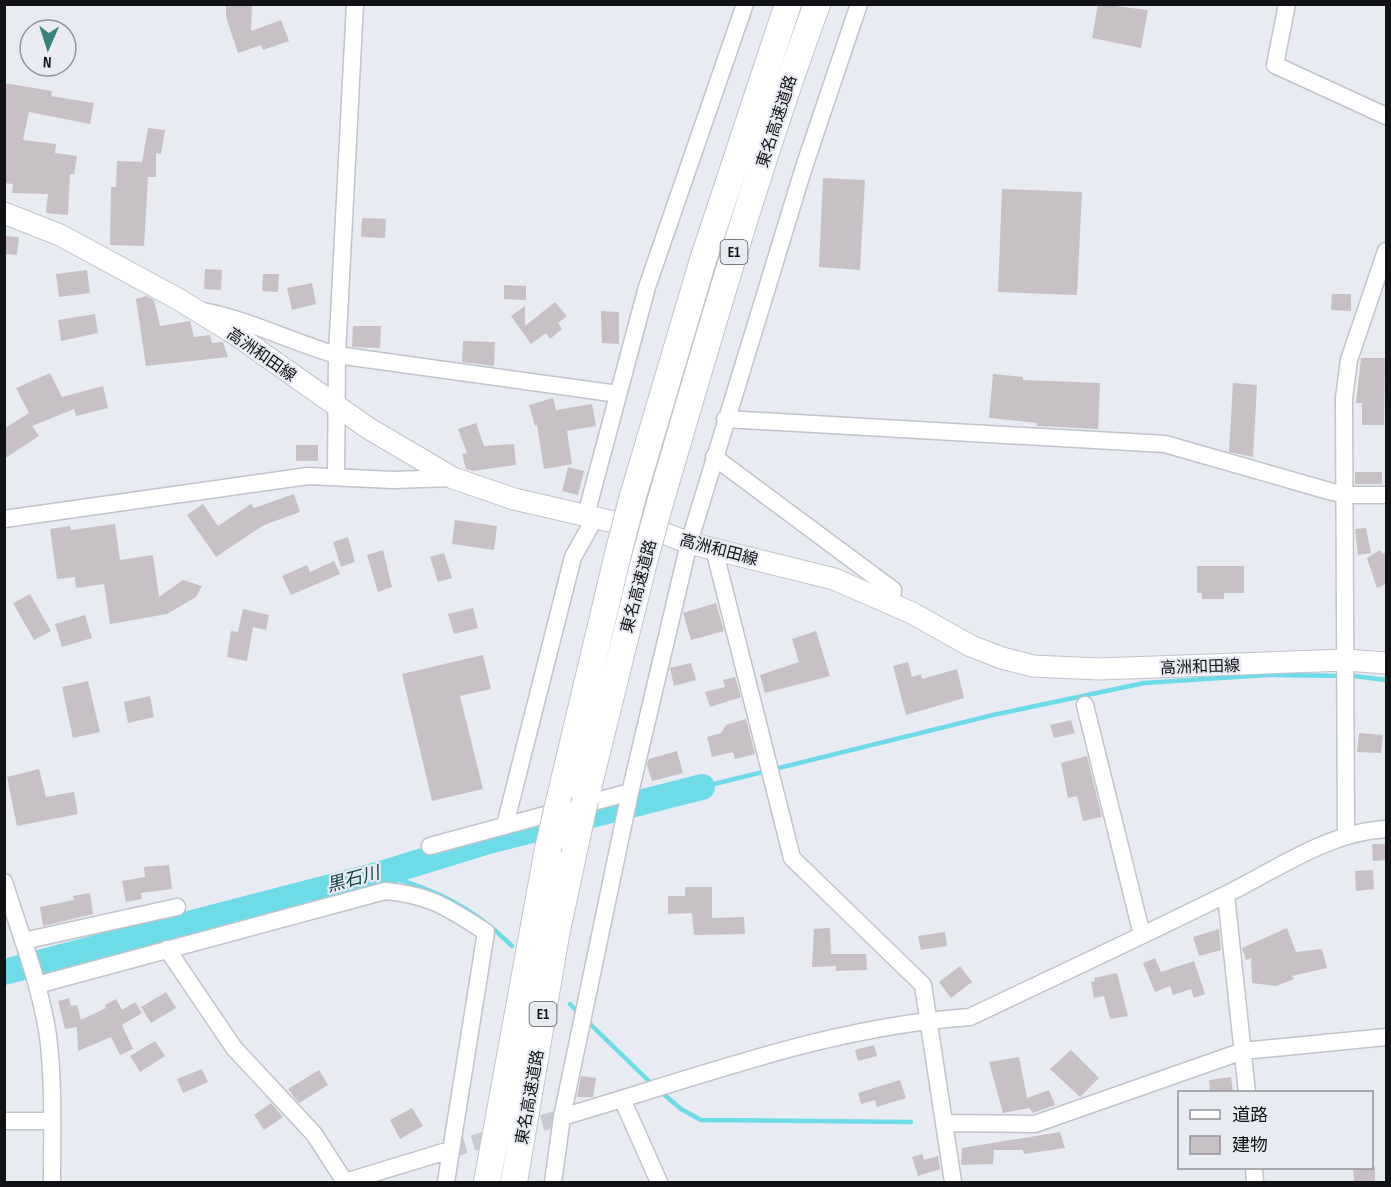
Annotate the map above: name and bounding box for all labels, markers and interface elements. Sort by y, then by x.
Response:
north arrow [18,18,78,78]
text: N [43,52,52,71]
street label: 東名高速道路 [754,73,801,170]
road number: E1 [720,240,748,264]
street label: 高洲和田線 [223,324,299,386]
street label: 高洲和田線 [678,531,760,570]
street label: 東名高速道路 [618,538,661,635]
street label: 高洲和田線 [1160,657,1240,678]
water label: 黒石川 [324,862,384,897]
road number: E1 [530,1002,556,1026]
street label: 東名高速道路 [513,1048,548,1146]
legend [1178,1091,1373,1169]
text: 道路 [1232,1105,1268,1126]
text: 建物 [1232,1135,1268,1156]

